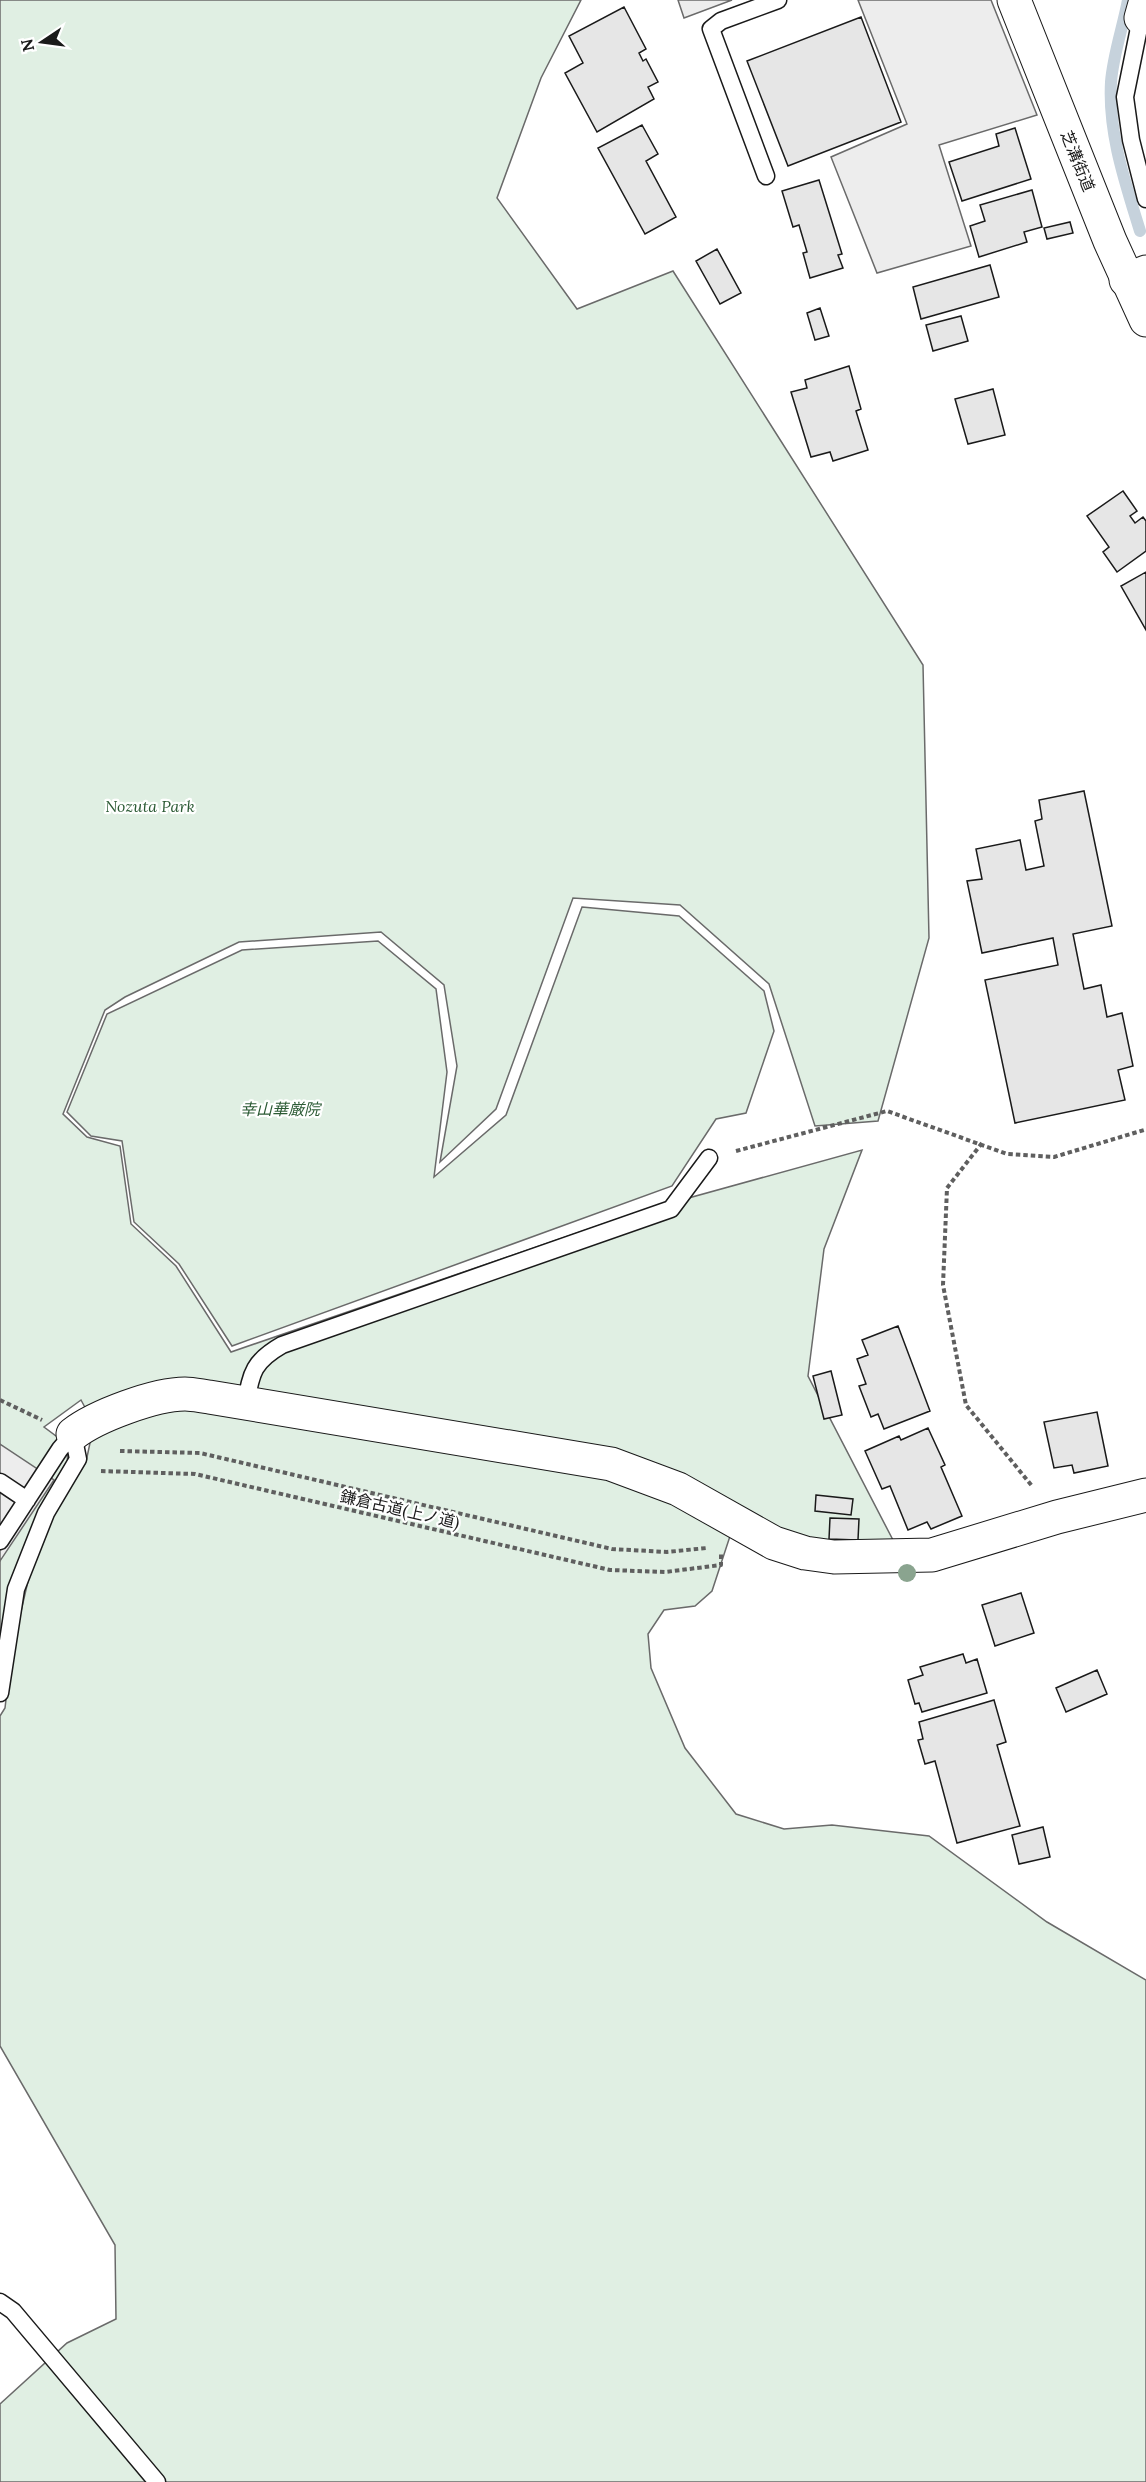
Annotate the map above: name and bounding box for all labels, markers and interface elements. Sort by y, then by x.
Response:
north arrow [12,12,72,72]
text: N [16,37,39,54]
street label: 芝溝街道 [1057,128,1099,194]
park label: Nozuta Park [105,796,195,816]
park label: 幸山華厳院 [240,1099,323,1119]
street label: 鎌倉古道(上ノ道) [338,1486,462,1533]

